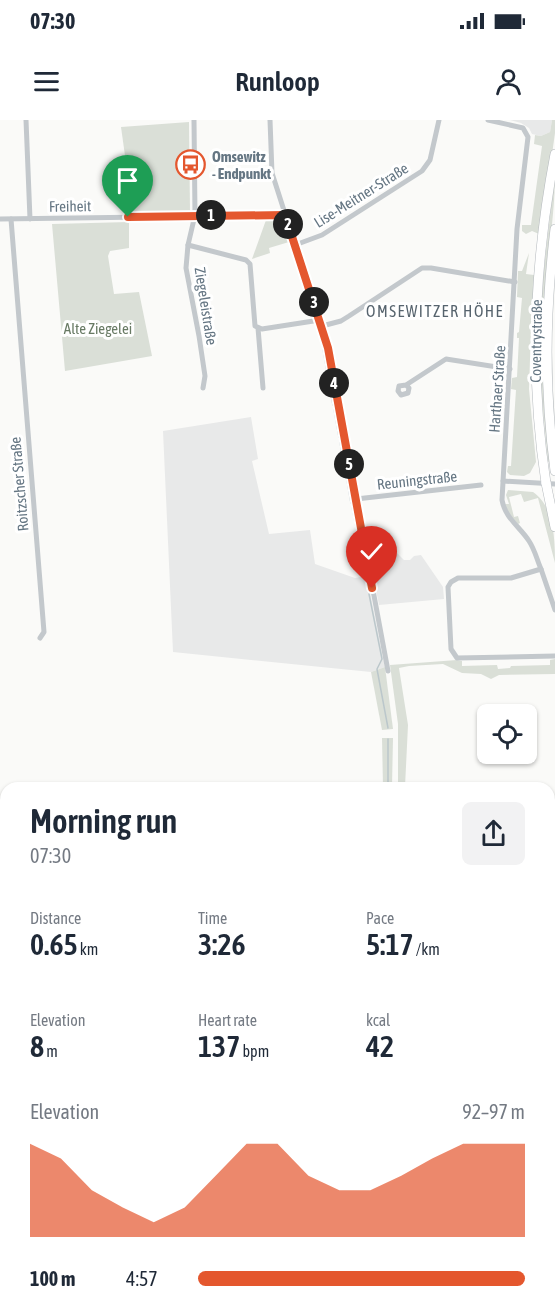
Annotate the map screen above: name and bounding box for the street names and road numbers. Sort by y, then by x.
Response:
street label: Lise-Meitner-Straße [311,159,411,231]
street label: Freiheit [49,197,91,215]
street label: Ziegeleistraße [191,266,221,346]
street label: Coventrystraße [527,299,545,383]
street label: Harthaer Straße [485,345,509,433]
street label: Roitzscher Straße [6,436,32,532]
street label: Reuningstraße [376,467,458,493]

